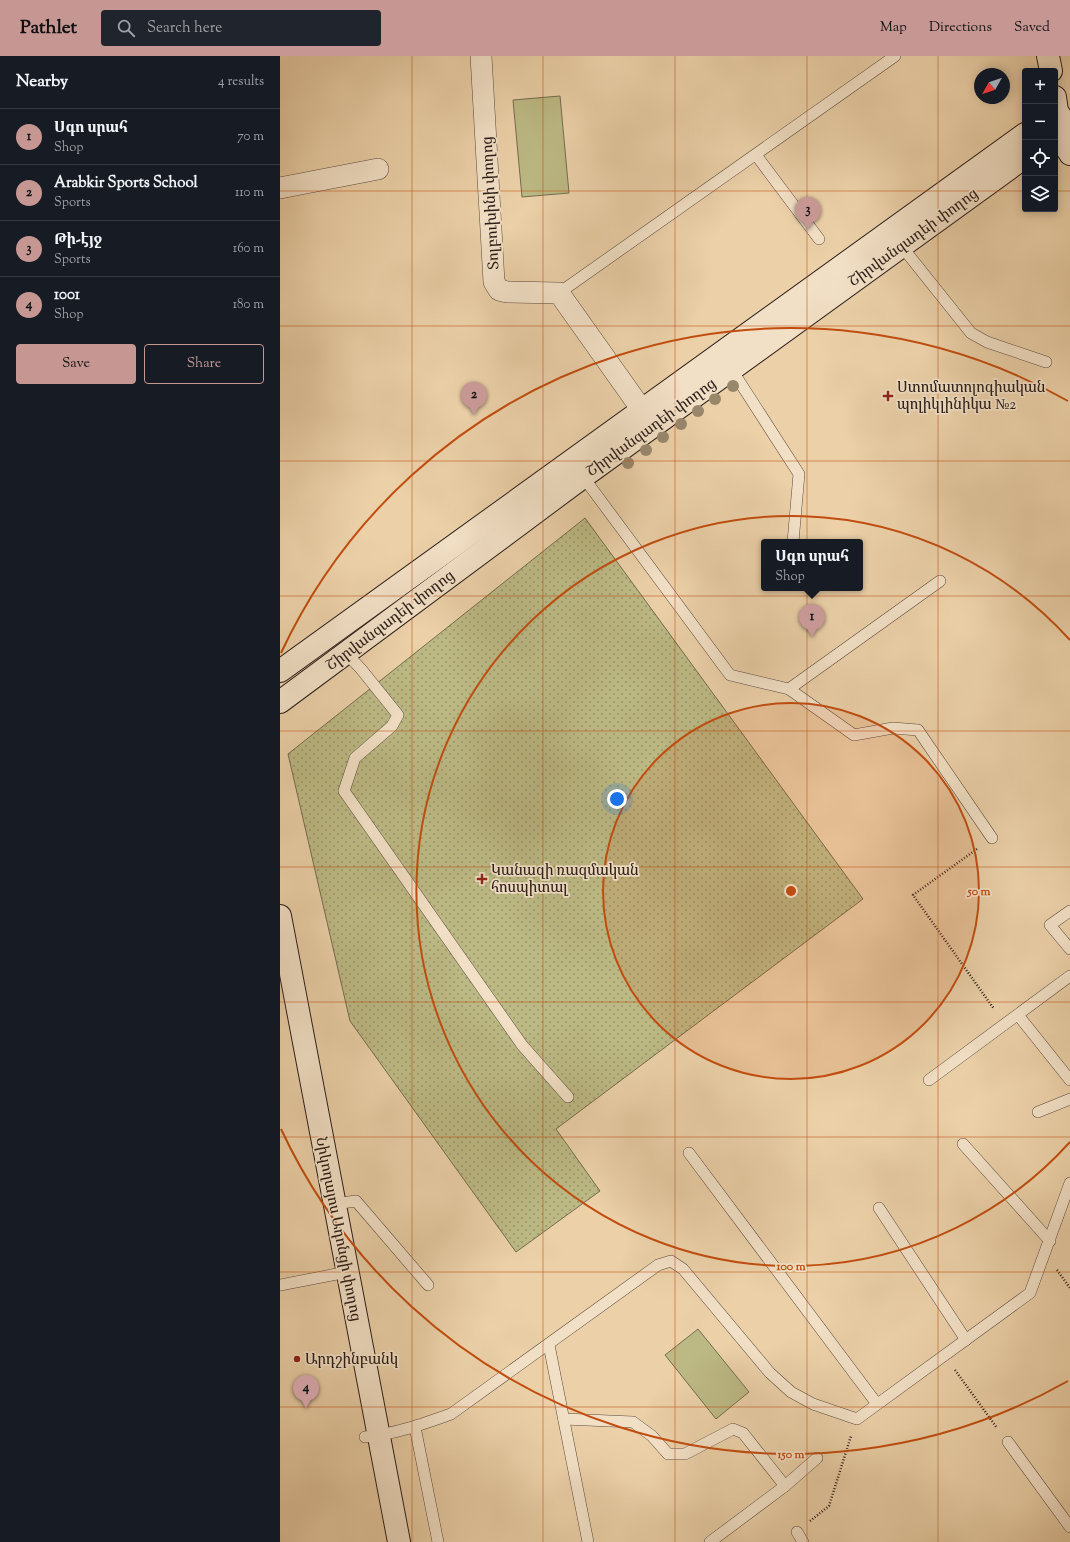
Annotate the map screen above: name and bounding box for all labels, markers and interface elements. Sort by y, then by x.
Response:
search box [101,10,381,46]
text: Pathlet [20,15,77,42]
icon: search [115,17,137,39]
text: Search here [147,18,222,39]
text: Map [880,18,907,38]
text: Directions [929,18,992,38]
text: Saved [1014,18,1050,38]
north arrow [974,68,1010,104]
map controls [1022,68,1058,212]
button: + [1022,68,1058,104]
text: Nearby [16,70,68,94]
text: 4 results [218,73,264,91]
button: − [1022,104,1058,140]
text: Սգո սրահ [54,118,128,139]
text: 1 [27,128,31,146]
text: 70 m [237,128,264,146]
street label: Տոլբուխինի փողոց [478,136,505,270]
text: Shop [54,139,83,157]
button: locate [1022,140,1058,176]
text: Arabkir Sports School [54,173,198,194]
button: layers [1022,176,1058,212]
text: 2 [26,184,32,202]
text: 110 m [235,184,264,202]
street label: Շիրվանզադեի փողոց [845,184,983,292]
text: Sports [54,194,91,212]
pin: 3 [795,197,821,230]
text: Թի-էյջ [54,230,102,251]
text: 3 [26,240,32,258]
text: 160 m [233,240,264,258]
text: Sports [54,251,91,269]
text: 1001 [54,285,80,306]
text: 4 [26,296,32,314]
text: 180 m [233,296,264,314]
text: Shop [54,306,83,324]
button: Save [16,344,136,384]
button: Share [144,344,264,384]
street label: Շիրվանզադեի փողոց [583,374,721,482]
place label: Ստոմատոլոգիական պոլիկլինիկա №2 [897,378,1046,416]
pin: 2 [461,382,487,415]
marker: Ստոմատոլոգիական պոլիկլինիկա №2 [882,390,894,402]
popup [761,539,863,591]
text: Սգո սրահ [775,547,849,568]
street label: Շիրվանզադեի փողոց [322,566,459,676]
text: Shop [775,568,805,586]
pin: 1 [799,604,825,637]
your location [607,789,627,809]
place label: Կանազի ռազմական հոսպիտալ [491,861,639,899]
marker: Կանազի ռազմական հոսպիտալ [476,873,488,885]
text: 50 m [967,883,991,901]
centre of rings [784,884,798,898]
street label: Նիկողայոս Ադոնցի փողոց [309,1135,366,1323]
text: 100 m [775,1258,806,1276]
place label: Արդշինբանկ [305,1350,398,1371]
marker: Արդշինբանկ [292,1354,302,1364]
pin: 4 [293,1375,319,1408]
text: 150 m [776,1446,805,1464]

